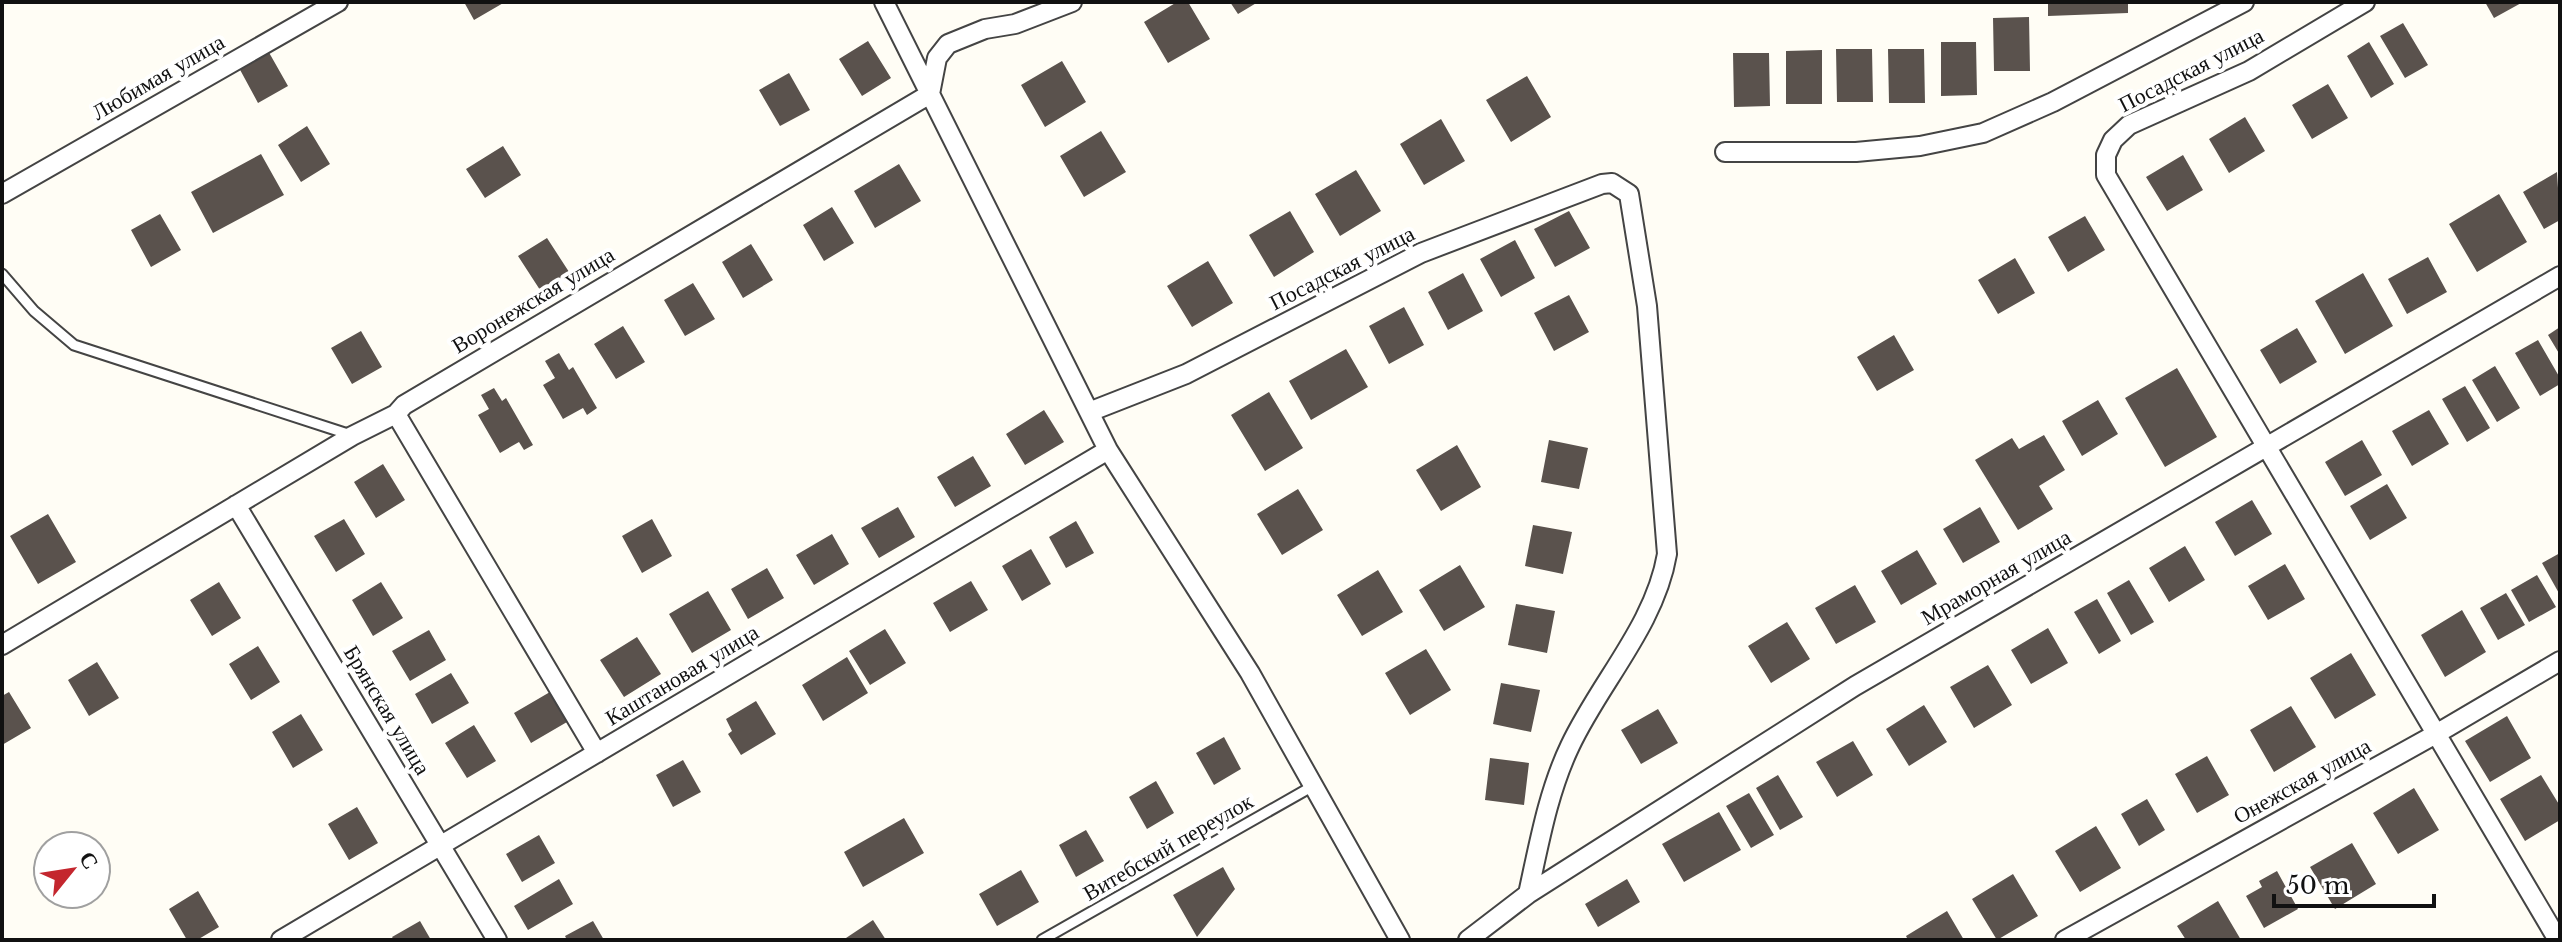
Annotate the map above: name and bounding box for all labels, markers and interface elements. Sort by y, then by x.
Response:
street label: Посадская улица [2114,22,2268,118]
street label: Любимая улица [87,28,229,126]
street label: Посадская улица [1265,220,1419,316]
street label: Воронежская улица [447,241,619,359]
street label: Мраморная улица [1916,523,2076,631]
street label: Каштановая улица [600,618,764,731]
street label: Брянская улица [338,640,436,780]
street label: Онежская улица [2229,732,2376,830]
street label: Витебский переулок [1078,787,1258,907]
north arrow [32,830,112,910]
text: С [73,847,105,874]
scale bar [2274,858,2434,908]
text: 50 m [2286,871,2350,900]

